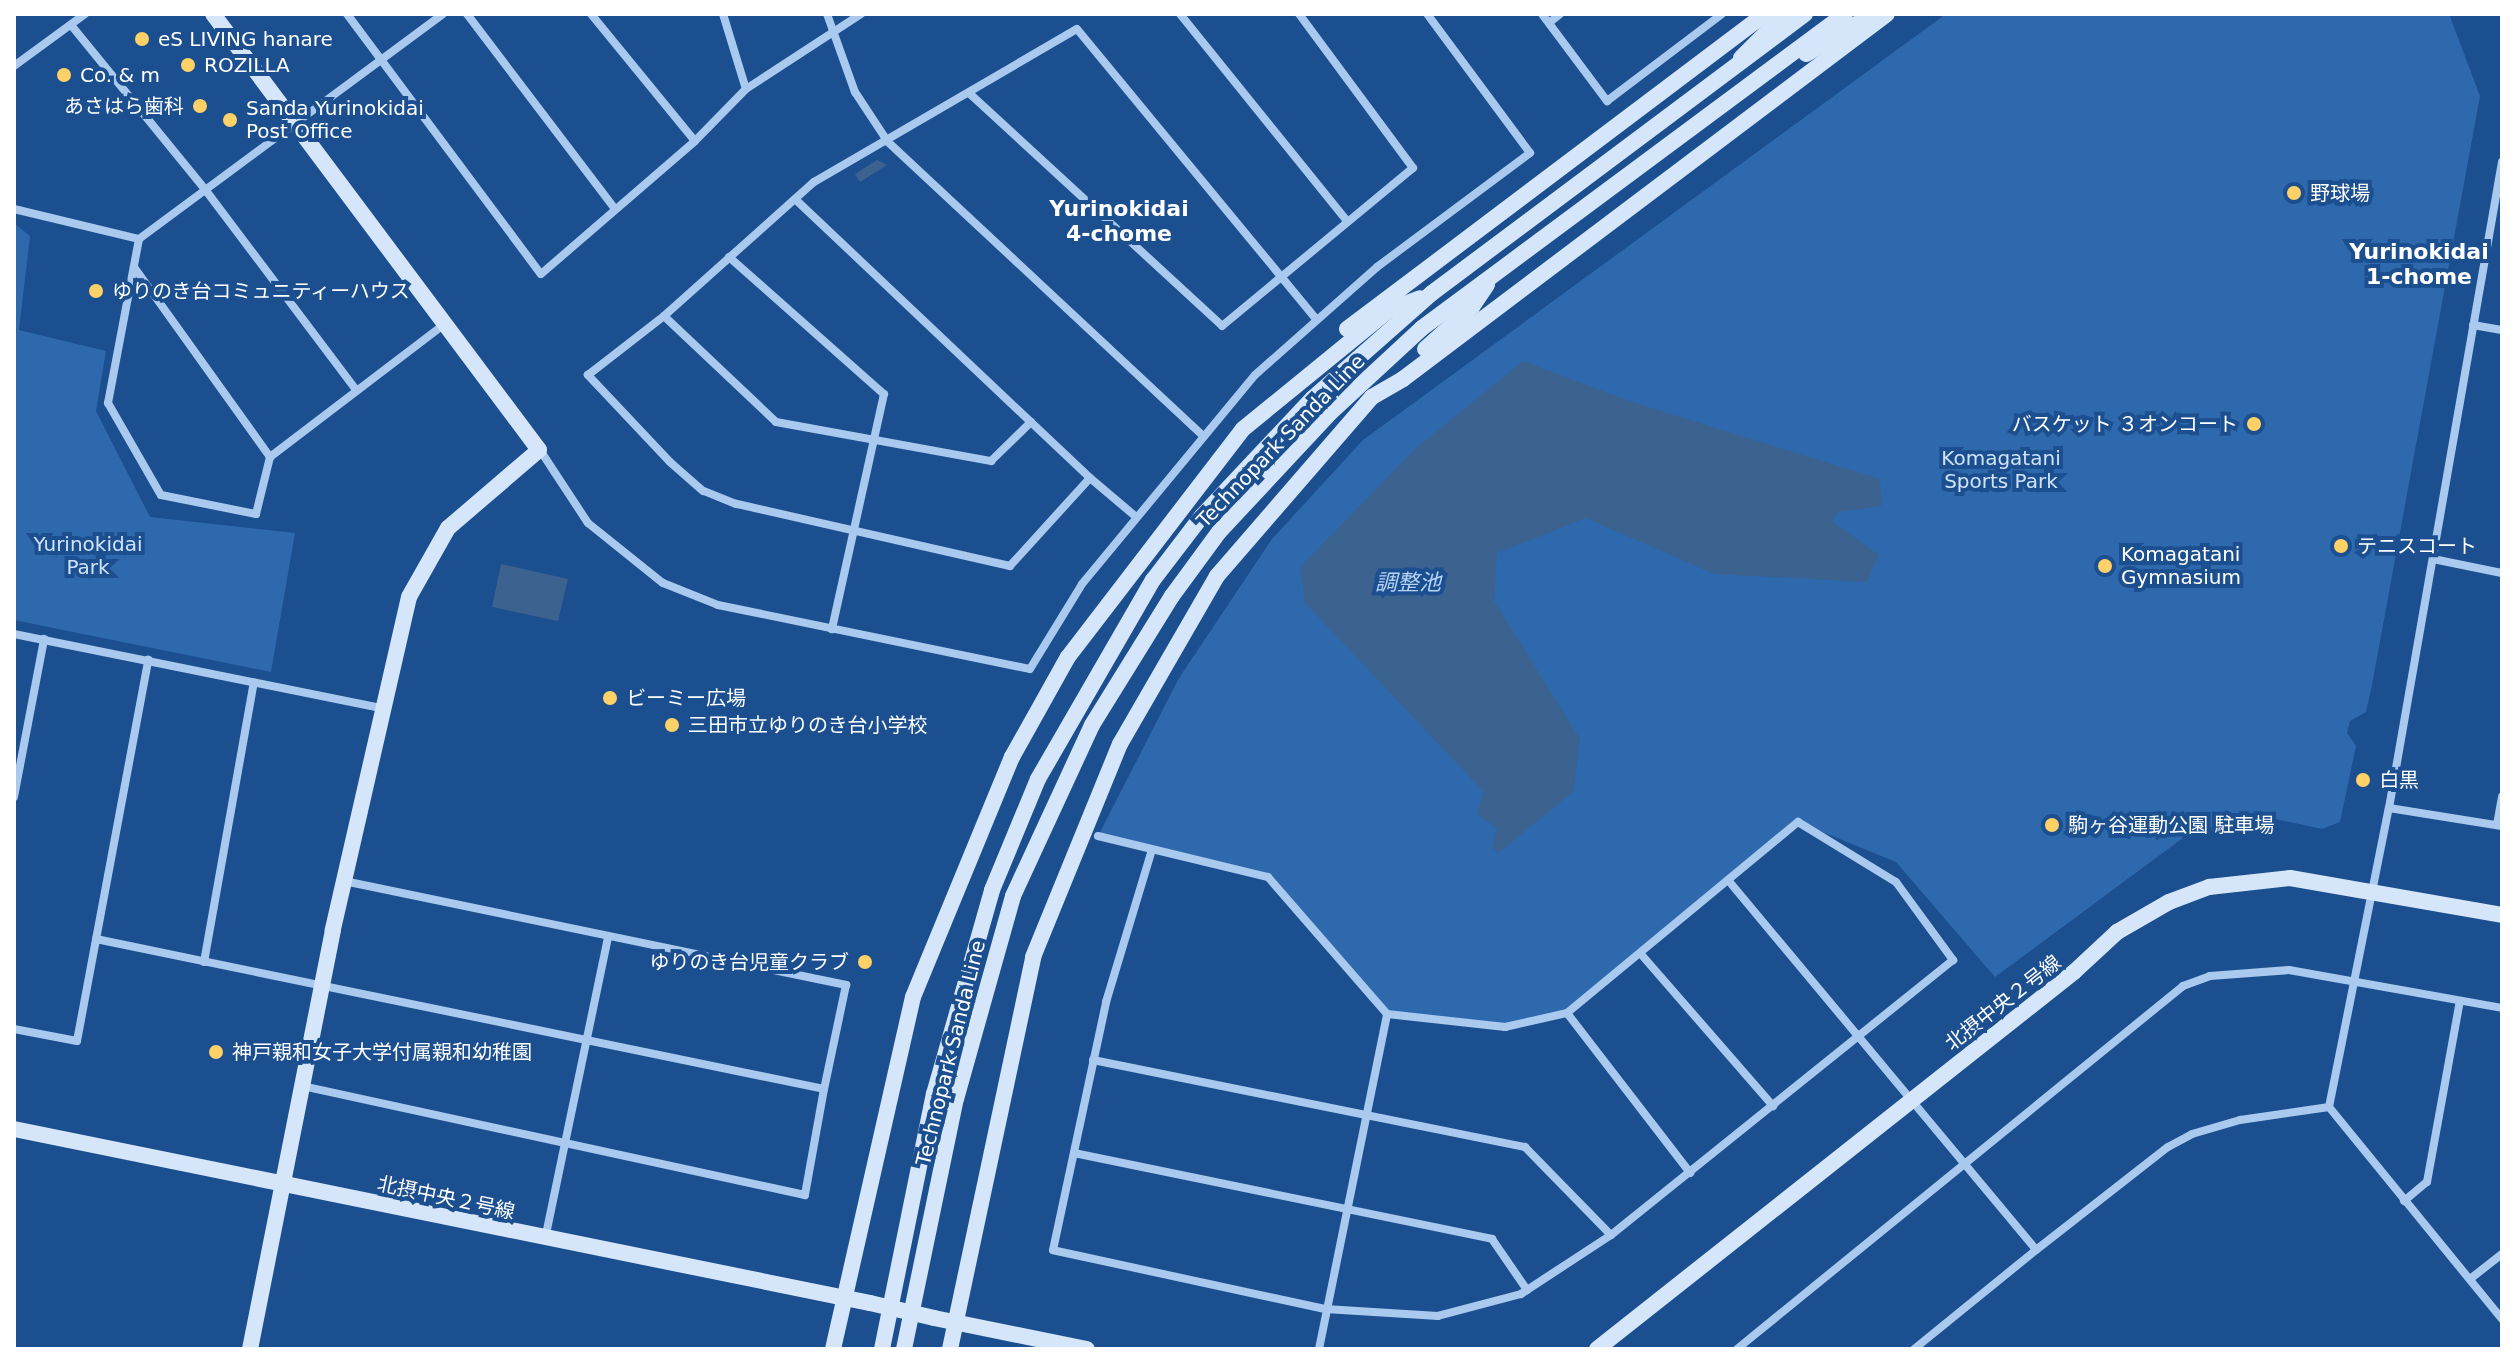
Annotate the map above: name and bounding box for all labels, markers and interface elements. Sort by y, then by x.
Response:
place label: eS LIVING hanare [158,27,333,51]
marker: eS LIVING hanare [133,30,151,48]
place label: ROZILLA [204,53,290,77]
marker: ROZILLA [179,56,197,74]
place label: Co. & m [80,63,160,87]
marker: Co. & m [55,66,73,84]
place label: あさはら歯科 [64,94,184,118]
place label: Sanda Yurinokidai Post Office [246,96,424,143]
marker: あさはら歯科 [191,97,209,115]
marker: Sanda Yurinokidai Post Office [221,111,239,129]
place label: 野球場 [2310,181,2370,205]
marker: 野球場 [2285,184,2303,202]
district label: Yurinokidai 4-chome [1049,195,1189,246]
district label: Yurinokidai 1-chome [2349,238,2489,290]
place label: ゆりのき台コミュニティーハウス [112,279,412,303]
marker: ゆりのき台コミュニティーハウス [87,282,105,300]
street label: Technopark Sanda Line [1192,349,1370,533]
place label: バスケット ３オンコート [2012,412,2238,436]
marker: バスケット ３オンコート [2245,415,2263,433]
park label: Komagatani Sports Park [1941,447,2061,494]
park label: Yurinokidai Park [34,533,142,580]
place label: テニスコート [2357,534,2477,558]
marker: テニスコート [2332,537,2350,555]
place label: Komagatani Gymnasium [2121,542,2241,589]
marker: Komagatani Gymnasium [2096,557,2114,575]
water label: 調整池 [1375,570,1441,596]
place label: ビーミー広場 [626,686,746,710]
marker: ビーミー広場 [601,689,619,707]
place label: 三田市立ゆりのき台小学校 [688,713,928,737]
marker: 三田市立ゆりのき台小学校 [663,716,681,734]
place label: 白黒 [2379,768,2419,792]
marker: 白黒 [2354,771,2372,789]
place label: 駒ヶ谷運動公園 駐車場 [2068,813,2274,837]
marker: 駒ヶ谷運動公園 駐車場 [2043,816,2061,834]
street label: Technopark Sanda Line [911,938,991,1168]
place label: ゆりのき台児童クラブ [649,950,849,974]
street label: 北摂中央２号線 [1940,950,2066,1056]
marker: ゆりのき台児童クラブ [856,953,874,971]
place label: 神戸親和女子大学付属親和幼稚園 [232,1040,532,1064]
marker: 神戸親和女子大学付属親和幼稚園 [207,1043,225,1061]
street label: 北摂中央２号線 [375,1172,517,1224]

